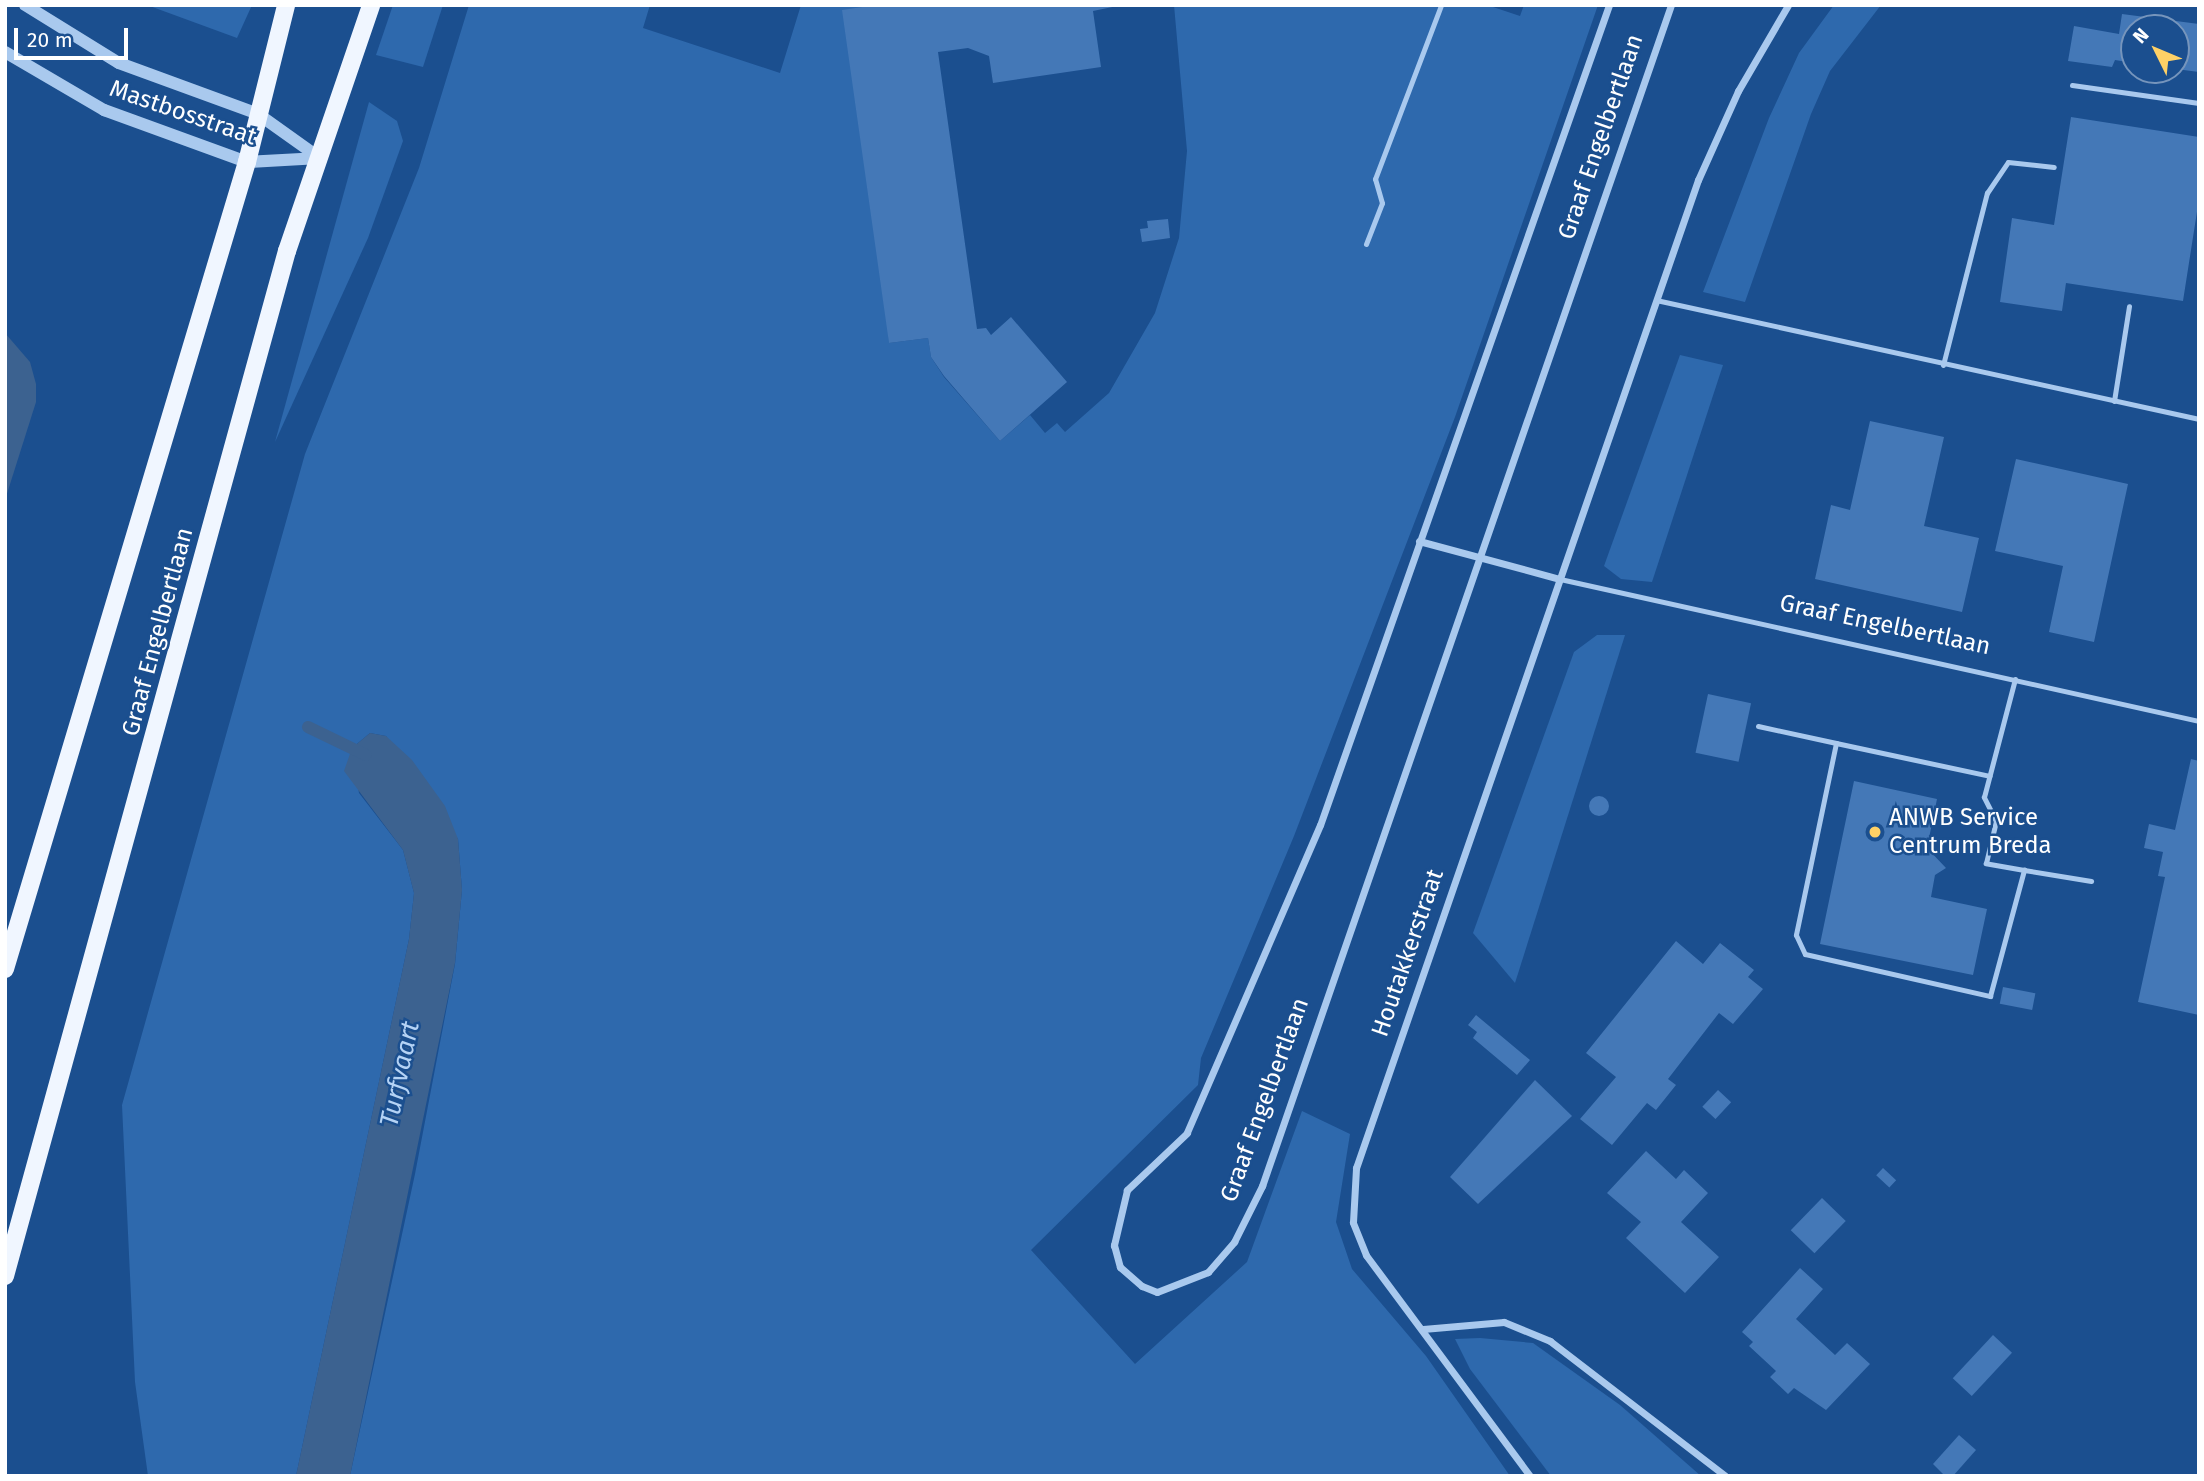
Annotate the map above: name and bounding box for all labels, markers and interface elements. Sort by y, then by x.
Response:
scale bar [18,14,131,58]
north arrow [2120,14,2190,84]
text: N [2128,23,2153,48]
text: 20 m [27,27,73,53]
street label: Graaf Engelbertlaan [1552,31,1650,243]
street label: Mastbosstraat [106,74,260,152]
street label: Graaf Engelbertlaan [116,525,200,739]
street label: Graaf Engelbertlaan [1777,589,1993,661]
place label: ANWB Service Centrum Breda [1889,804,2052,860]
marker: ANWB Service Centrum Breda [1867,824,1883,840]
street label: Houtakkerstraat [1366,866,1450,1040]
street label: Graaf Engelbertlaan [1215,994,1315,1206]
water label: Turfvaart [374,1018,426,1130]

